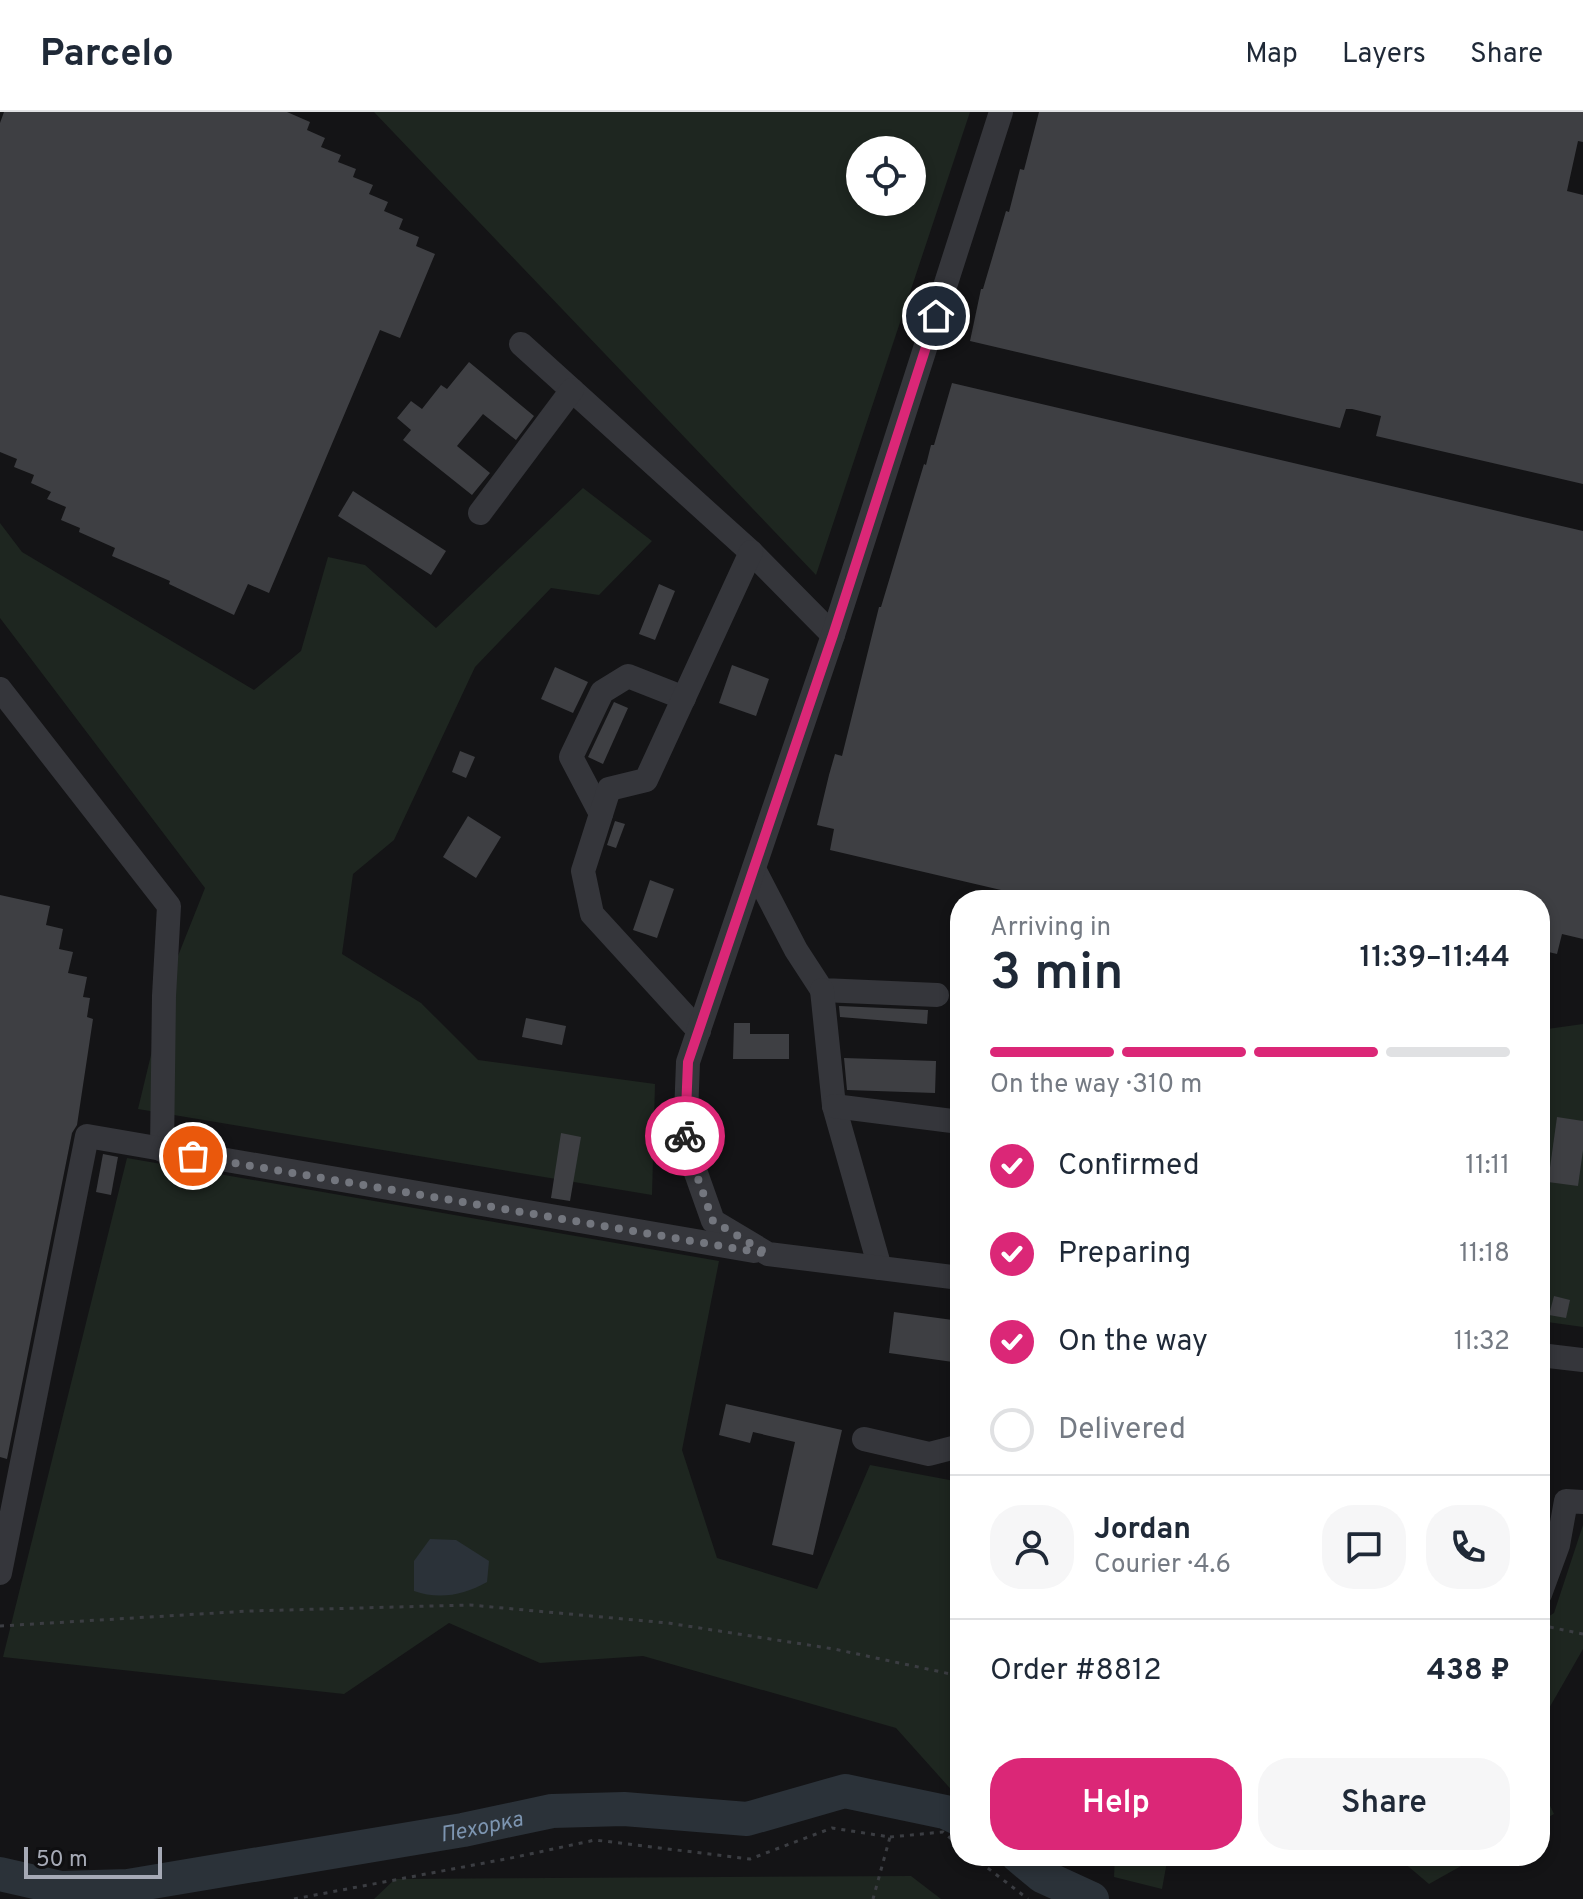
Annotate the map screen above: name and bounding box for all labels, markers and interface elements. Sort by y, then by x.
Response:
text: Parcelo [40,31,174,80]
text: Map [1245,37,1298,73]
text: Layers [1342,37,1426,73]
text: Share [1470,37,1543,73]
map controls [846,136,926,216]
button: locate [846,136,926,216]
pin [902,282,970,350]
icon: home [914,294,958,338]
text: Arriving in [990,912,1111,945]
text: 11:39–11:44 [1360,940,1510,977]
text: 3 min [990,942,1123,1008]
text: On the way · 310 m [990,1069,1202,1102]
courier [645,1096,725,1176]
icon: bike [663,1114,707,1158]
pin [159,1122,227,1190]
icon: bag [171,1134,215,1178]
icon: check [990,1144,1034,1188]
text: Confirmed [1058,1148,1200,1185]
text: 11:11 [1465,1150,1510,1183]
icon: check [990,1232,1034,1276]
text: Preparing [1058,1236,1191,1273]
text: 11:18 [1459,1238,1510,1271]
icon: check [990,1320,1034,1364]
text: On the way [1058,1324,1208,1361]
text: 11:32 [1454,1326,1510,1359]
text: Delivered [1058,1412,1186,1449]
button: person [990,1505,1074,1589]
button: chat [1322,1505,1406,1589]
button: phone [1426,1505,1510,1589]
text: Jordan [1094,1512,1191,1549]
text: Courier · 4.6 [1094,1549,1231,1582]
text: Order #8812 [990,1653,1162,1690]
text: 438 ₽ [1427,1653,1510,1690]
button: Help [990,1758,1242,1850]
button: Share [1258,1758,1510,1850]
water label: Пехорка [438,1806,526,1850]
scale bar [24,1843,162,1879]
text: 50 m [36,1847,88,1874]

